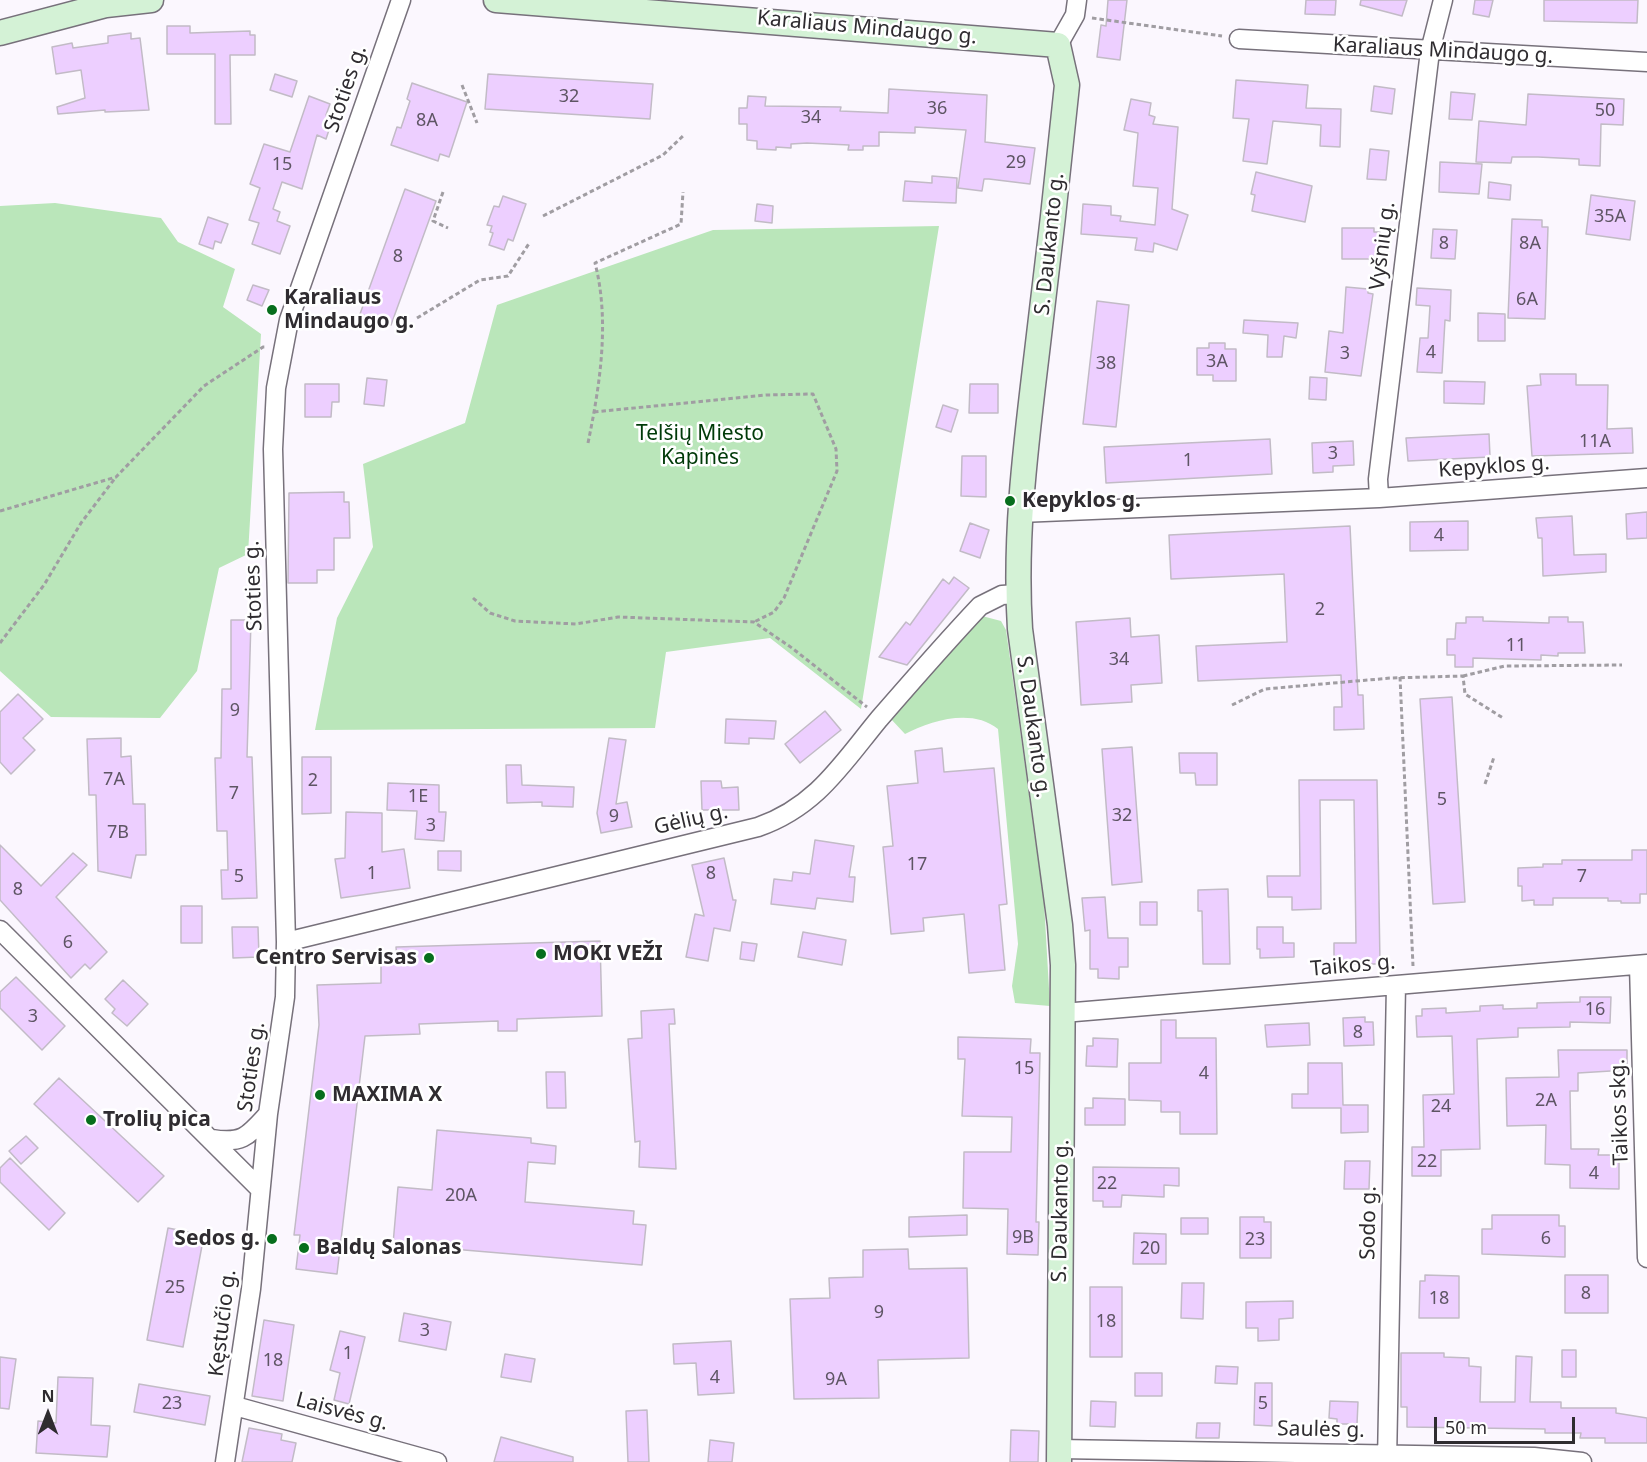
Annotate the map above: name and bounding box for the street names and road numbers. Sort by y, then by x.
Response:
street label: Karaliaus Mindaugo g. [756,6,978,50]
street label: Karaliaus Mindaugo g. [1332,33,1554,69]
street label: Stoties g. [319,42,373,136]
street label: S. Daukanto g. [1030,172,1070,316]
street label: Vyšnių g. [1365,200,1401,292]
street label: Kepyklos g. [1438,451,1550,483]
street label: Stoties g. [240,540,268,632]
street label: S. Daukanto g. [1011,654,1055,800]
street label: Gėlių g. [652,799,730,841]
street label: Taikos g. [1309,950,1397,982]
street label: Stoties g. [233,1020,271,1114]
street label: Taikos skg. [1606,1058,1634,1166]
street label: S. Daukanto g. [1047,1139,1075,1283]
street label: Sodo g. [1356,1186,1382,1260]
street label: Kęstučio g. [204,1268,242,1378]
street label: Laisvės g. [293,1388,391,1436]
street label: Saulės g. [1277,1417,1365,1443]

